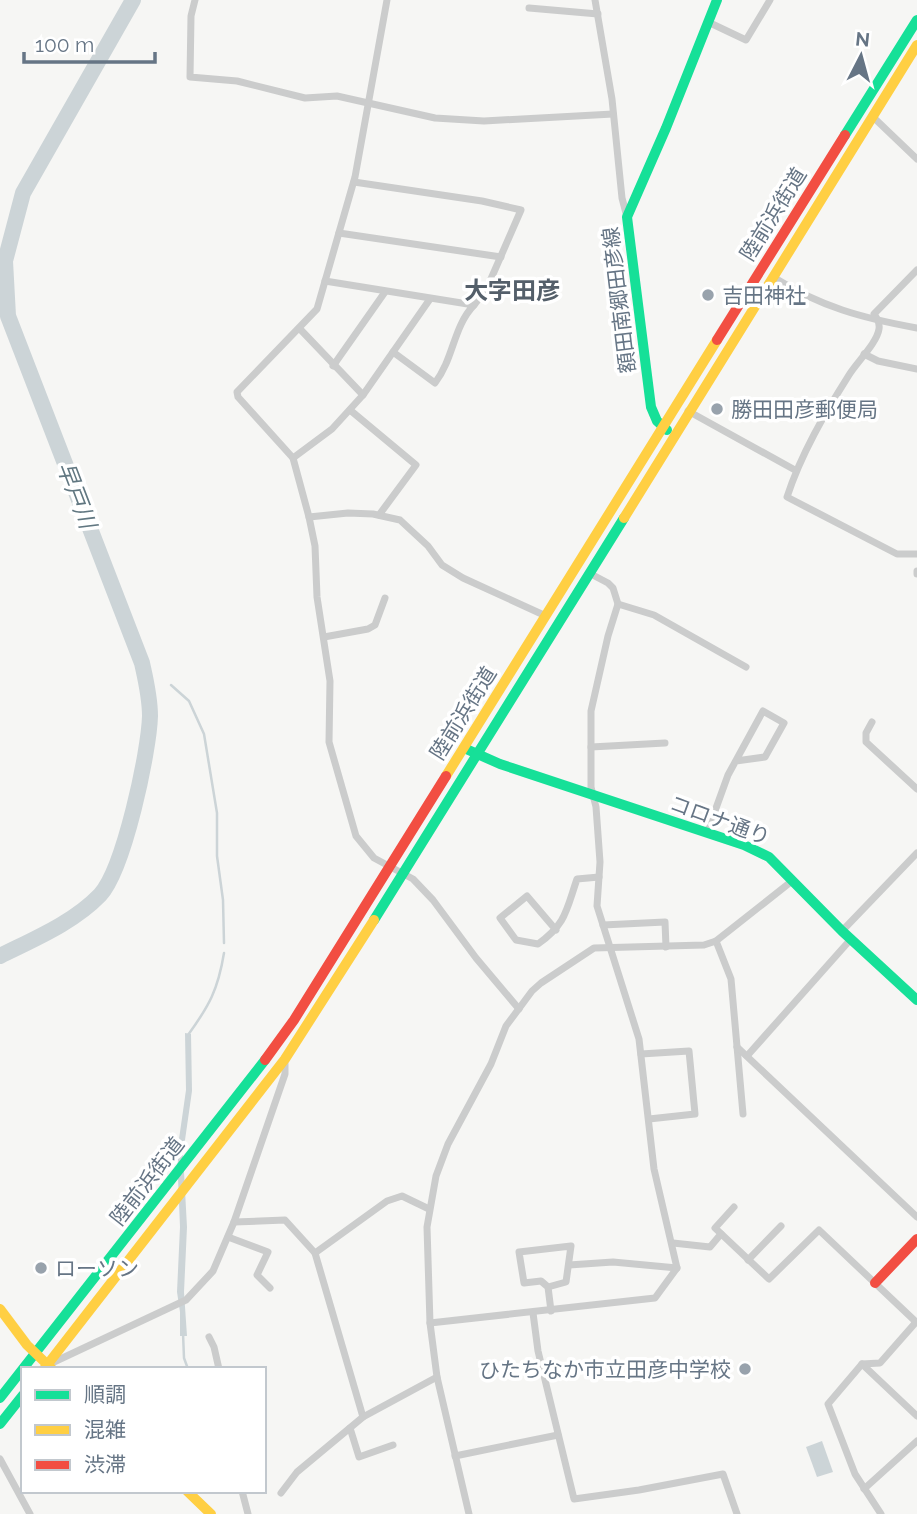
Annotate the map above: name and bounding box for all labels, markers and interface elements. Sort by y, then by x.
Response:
scale bar [24,21,156,65]
north arrow [826,21,896,91]
text: N [854,27,871,51]
text: 100 m [35,32,94,57]
street label: 陸前浜街道 [735,163,811,265]
street label: 額田南郷田彦線 [598,226,640,374]
district label: 大字田彦 [464,276,560,305]
place label: 吉田神社 [722,283,806,308]
marker: 吉田神社 [700,287,716,303]
place label: 勝田田彦郵便局 [731,397,878,422]
marker: 勝田田彦郵便局 [709,401,725,417]
water label: 早戸川 [52,458,103,535]
street label: 陸前浜街道 [425,662,501,764]
street label: コロナ通り [666,790,774,850]
street label: 陸前浜街道 [105,1132,189,1230]
place label: ローソン [55,1256,139,1281]
marker: ローソン [33,1260,49,1276]
place label: ひたちなか市立田彦中学校 [479,1357,731,1382]
marker: ひたちなか市立田彦中学校 [737,1361,753,1377]
legend [21,1367,266,1493]
text: 順調 [84,1382,126,1407]
text: 混雑 [84,1417,126,1442]
text: 渋滞 [84,1452,126,1477]

